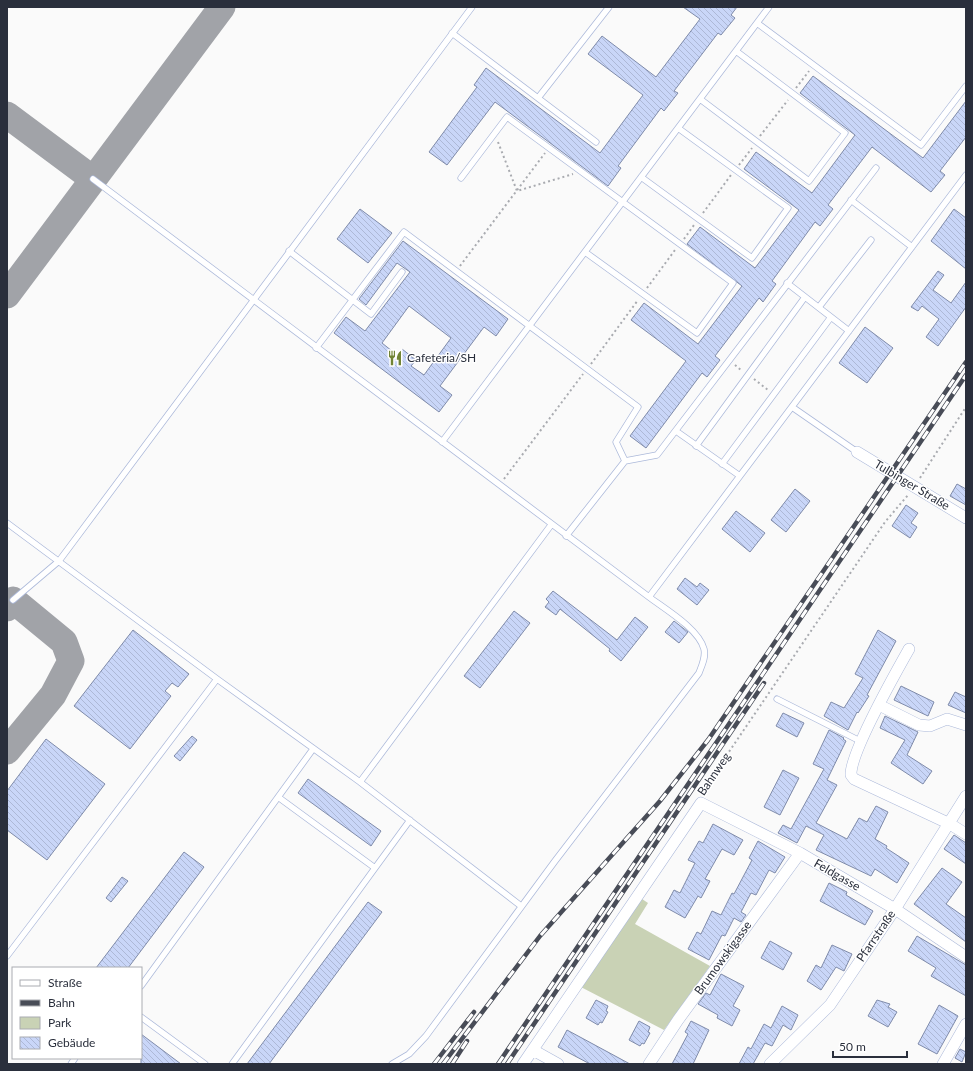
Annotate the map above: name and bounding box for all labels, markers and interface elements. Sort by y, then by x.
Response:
restaurant icon: Cafeteria/SH [386,349,404,367]
place label: Cafeteria/SH [407,350,476,365]
street label: Tulbinger Straße [872,456,953,513]
street label: Bahnweg [694,749,733,798]
street label: Feldgasse [811,855,863,894]
street label: Pfarrstraße [853,907,898,964]
street label: Brumowskigasse [691,918,754,998]
legend [12,967,142,1059]
text: Straße [48,975,82,990]
text: Bahn [48,995,75,1010]
text: Park [48,1015,72,1030]
scale bar [833,1033,907,1059]
text: Gebäude [48,1035,95,1050]
text: 50 m [839,1039,866,1054]

